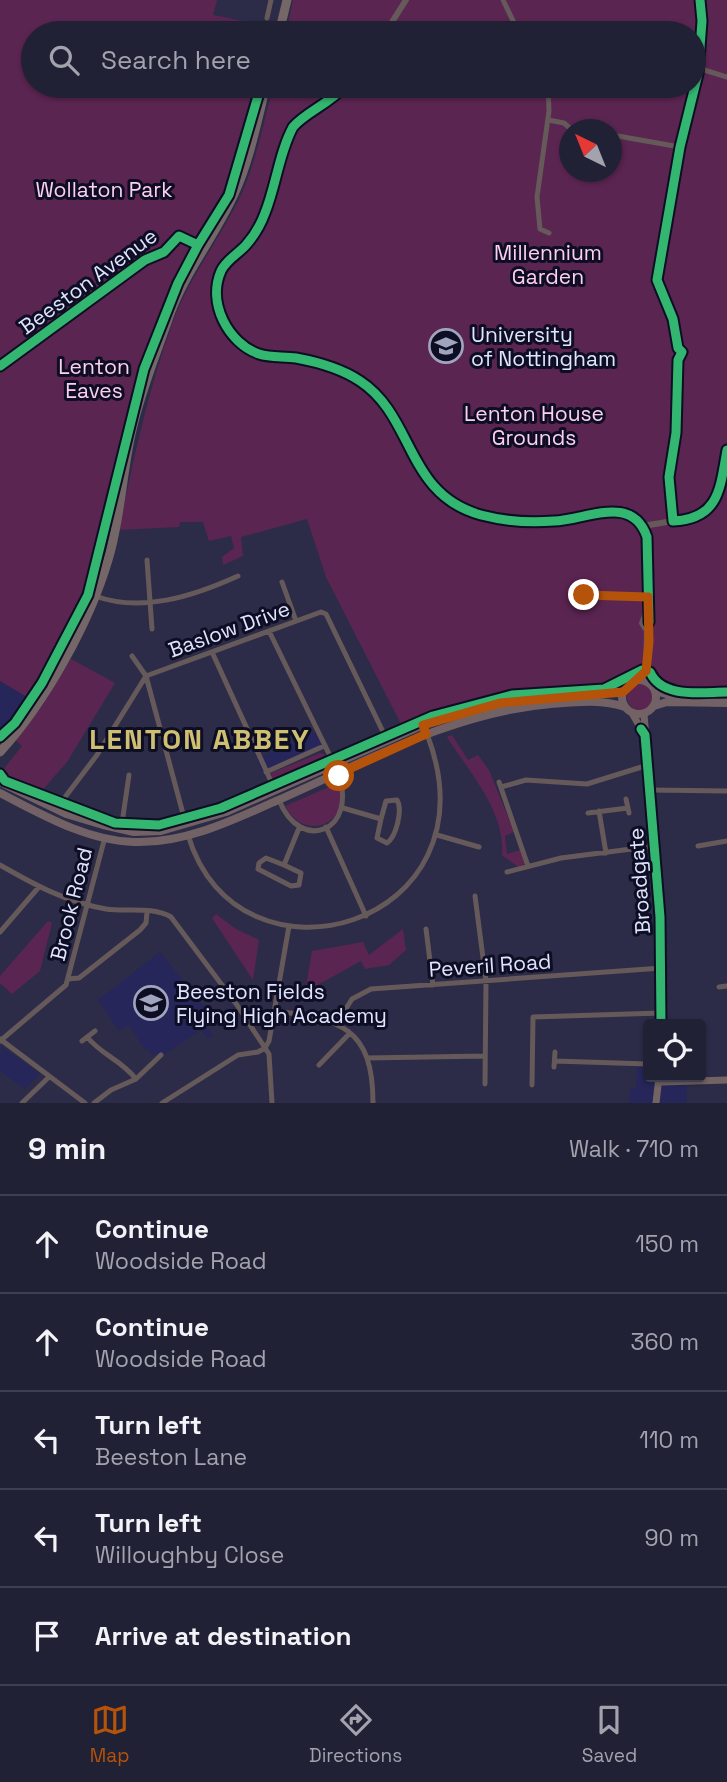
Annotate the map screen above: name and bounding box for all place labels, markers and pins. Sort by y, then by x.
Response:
place label: University of Nottingham [471,321,616,372]
school or university icon: University of Nottingham [427,327,465,365]
place label: Beeston Fields Flying High Academy [176,978,387,1029]
school or university icon: Beeston Fields Flying High Academy [132,984,170,1022]

